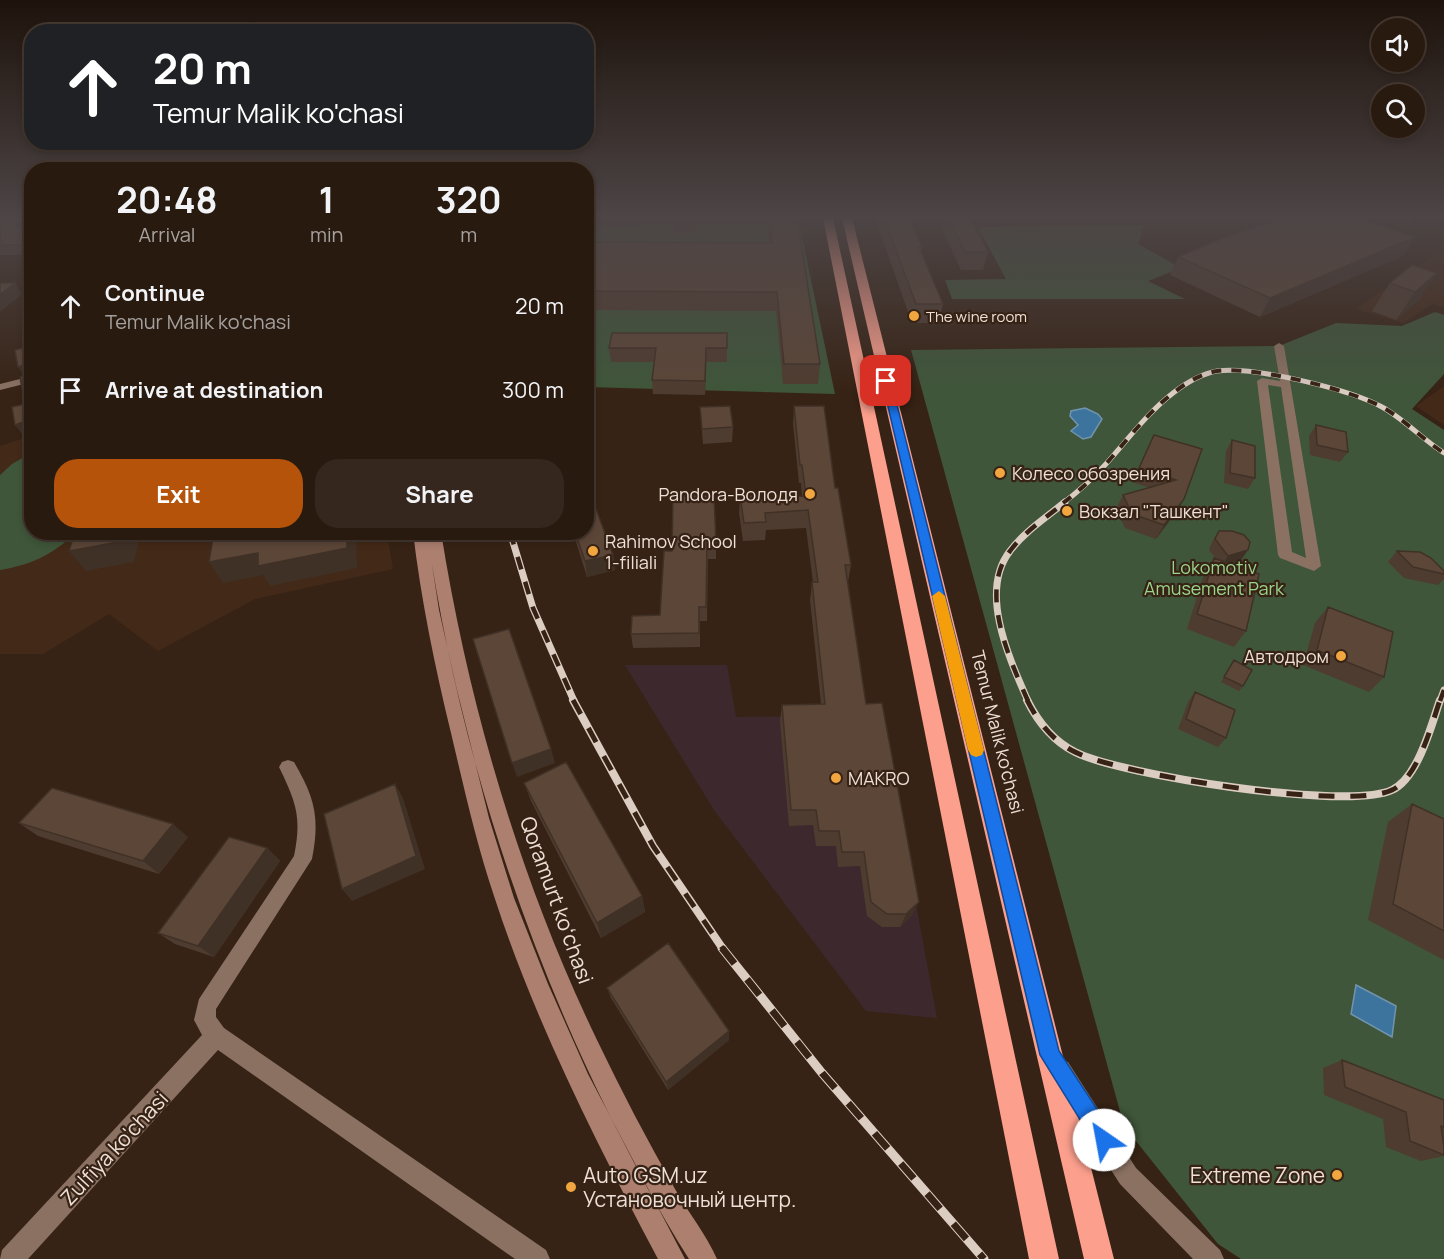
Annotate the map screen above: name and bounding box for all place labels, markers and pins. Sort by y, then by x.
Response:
place label: The wine room [926,306,1027,327]
marker: The wine room [907,309,921,323]
pin [860,355,911,406]
place label: Колесо обозрения [1012,461,1170,485]
marker: Колесо обозрения [993,466,1007,480]
place label: Pandora-Володя [659,482,798,506]
marker: Pandora-Володя [803,487,817,501]
place label: Вокзал "Ташкент" [1079,499,1229,523]
marker: Вокзал "Ташкент" [1060,504,1074,518]
place label: Rahimov School 1-filiali [605,529,737,574]
marker: Rahimov School 1-filiali [586,544,600,558]
place label: Автодром [1244,644,1329,668]
marker: Автодром [1334,649,1348,663]
place label: MAKRO [848,766,910,790]
marker: MAKRO [829,771,843,785]
place label: Auto GSM.uz Установочный центр. [583,1161,796,1213]
place label: Extreme Zone [1190,1161,1325,1189]
marker: Extreme Zone [1330,1168,1344,1182]
marker: Auto GSM.uz Установочный центр. [564,1180,578,1194]

